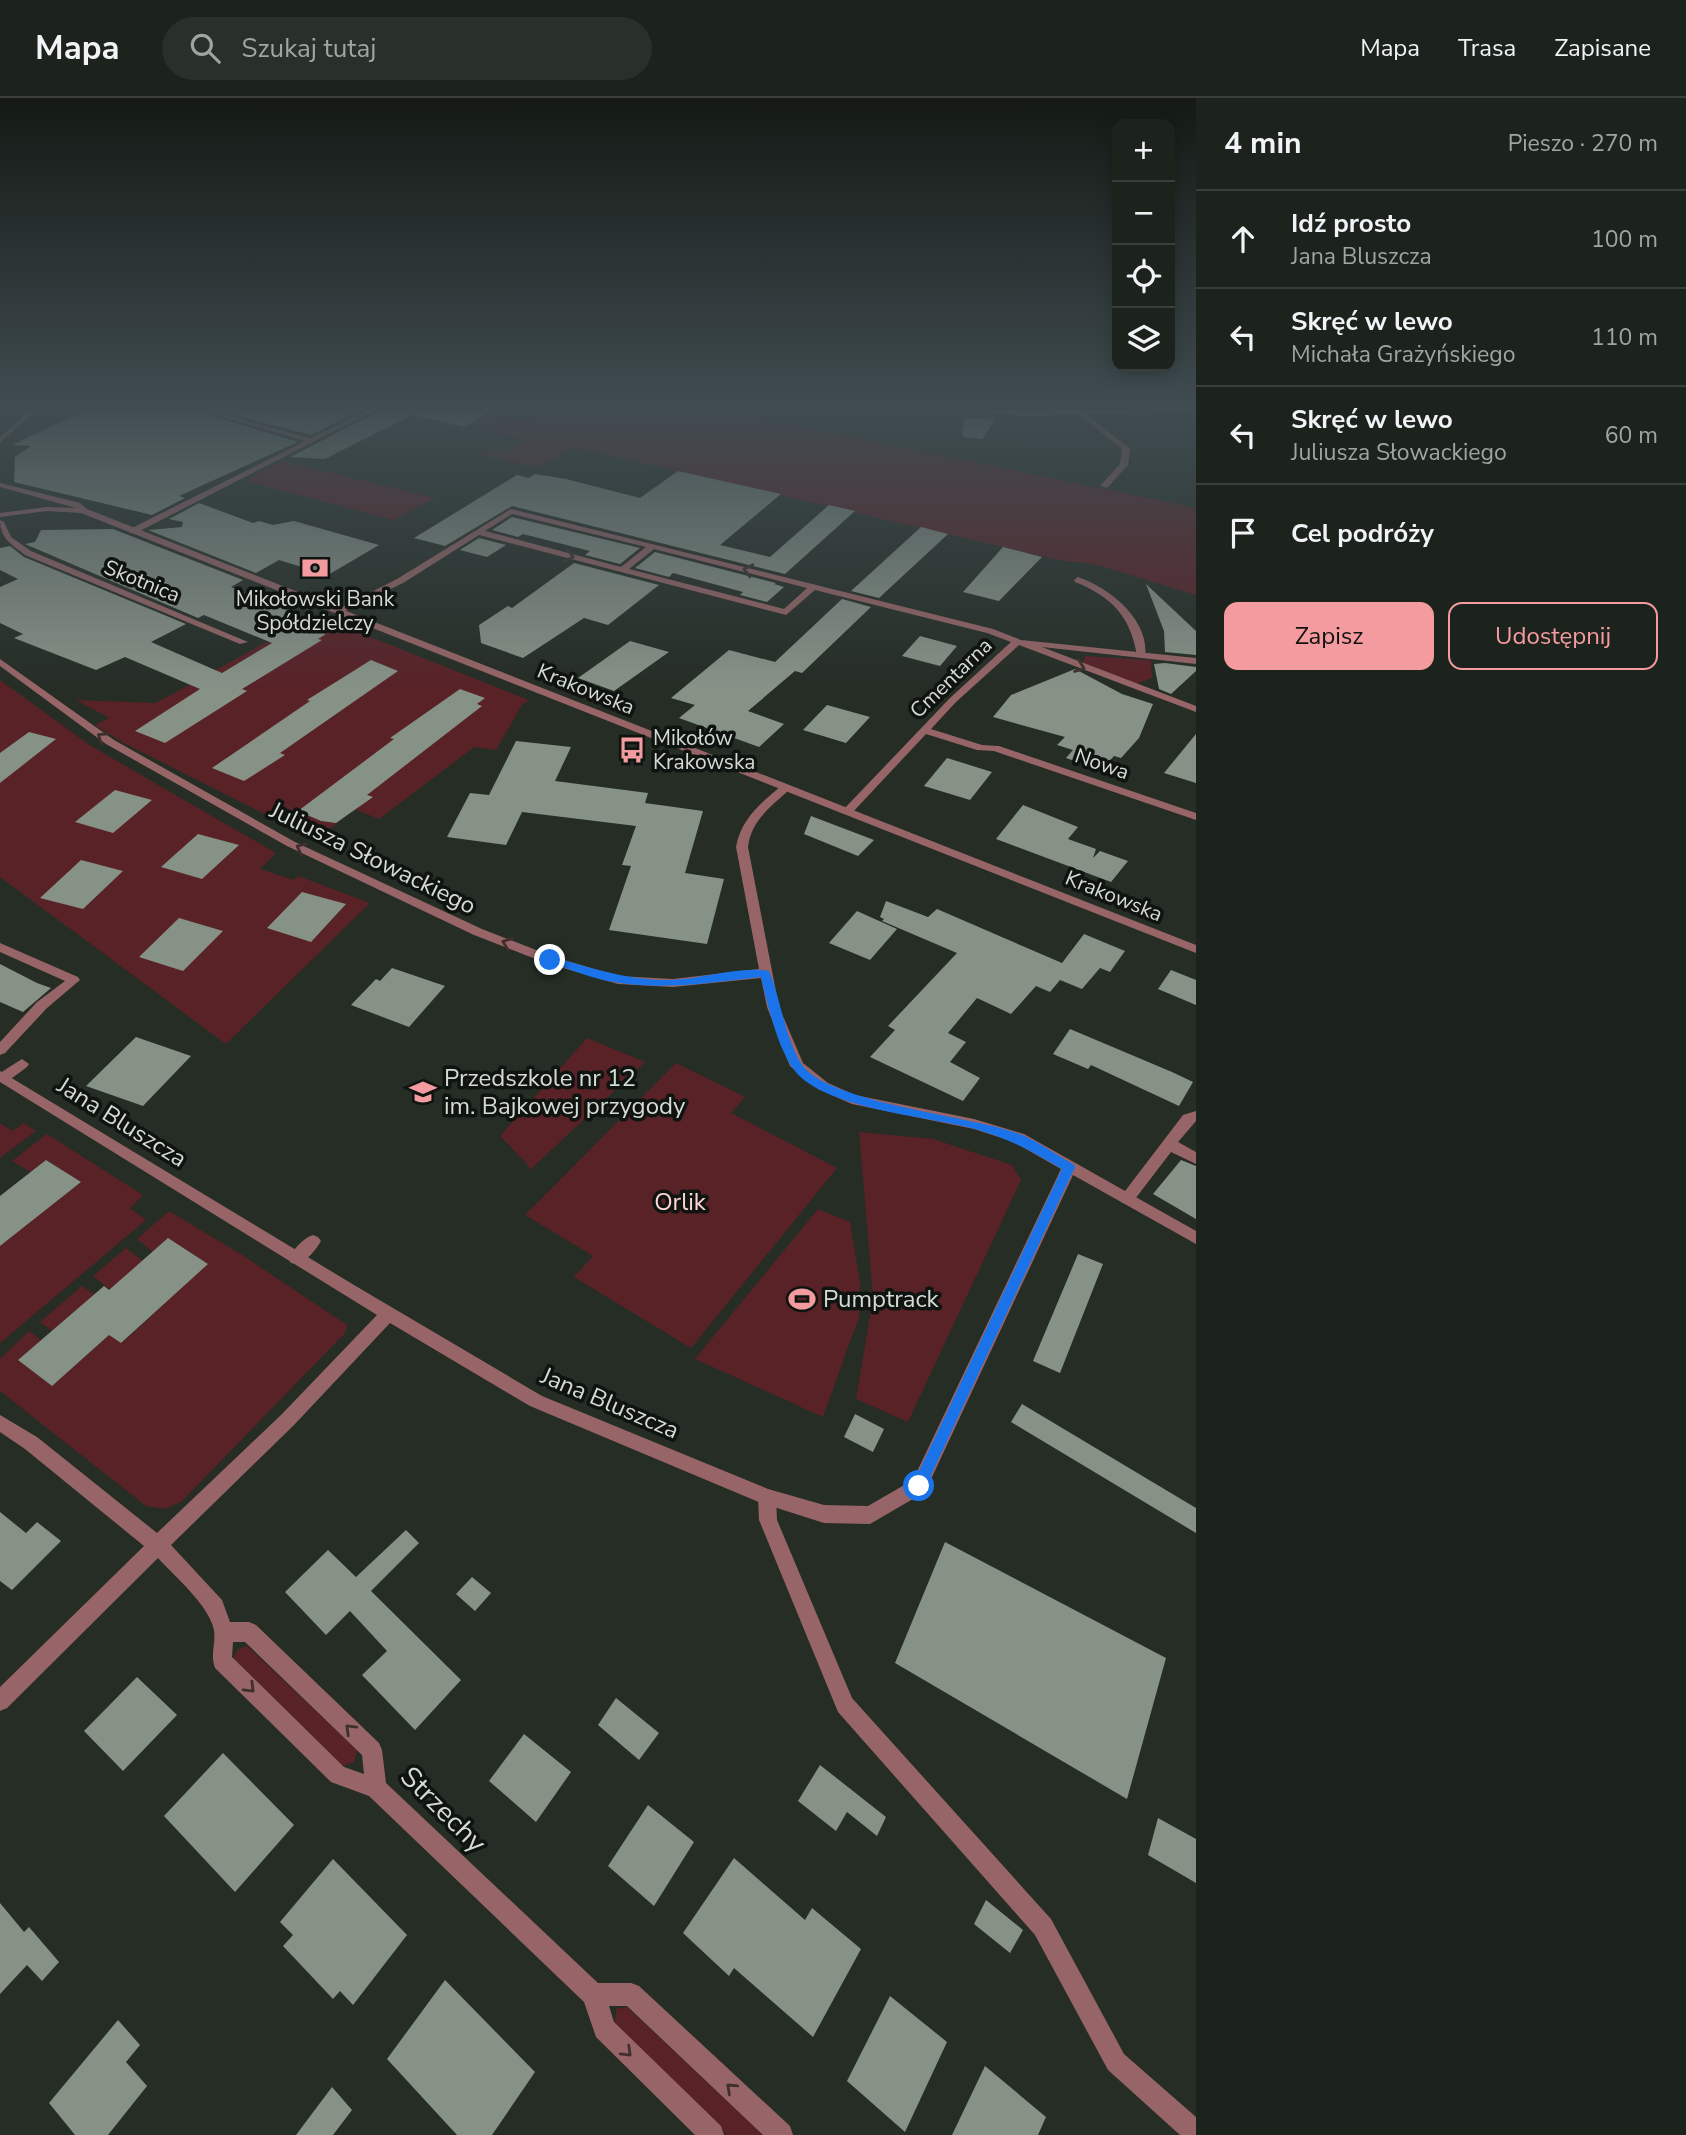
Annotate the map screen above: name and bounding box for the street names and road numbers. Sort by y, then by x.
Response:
street label: Skotnica [100,553,184,609]
street label: Cmentarna [904,632,998,724]
street label: Krakowska [533,657,639,721]
street label: Nowa [1071,742,1133,786]
street label: Juliusza Słowackiego [264,794,481,922]
street label: Krakowska [1061,864,1167,928]
street label: Jana Bluszcza [50,1069,193,1175]
street label: Jana Bluszcza [535,1359,684,1446]
street label: Strzechy [392,1758,495,1862]

